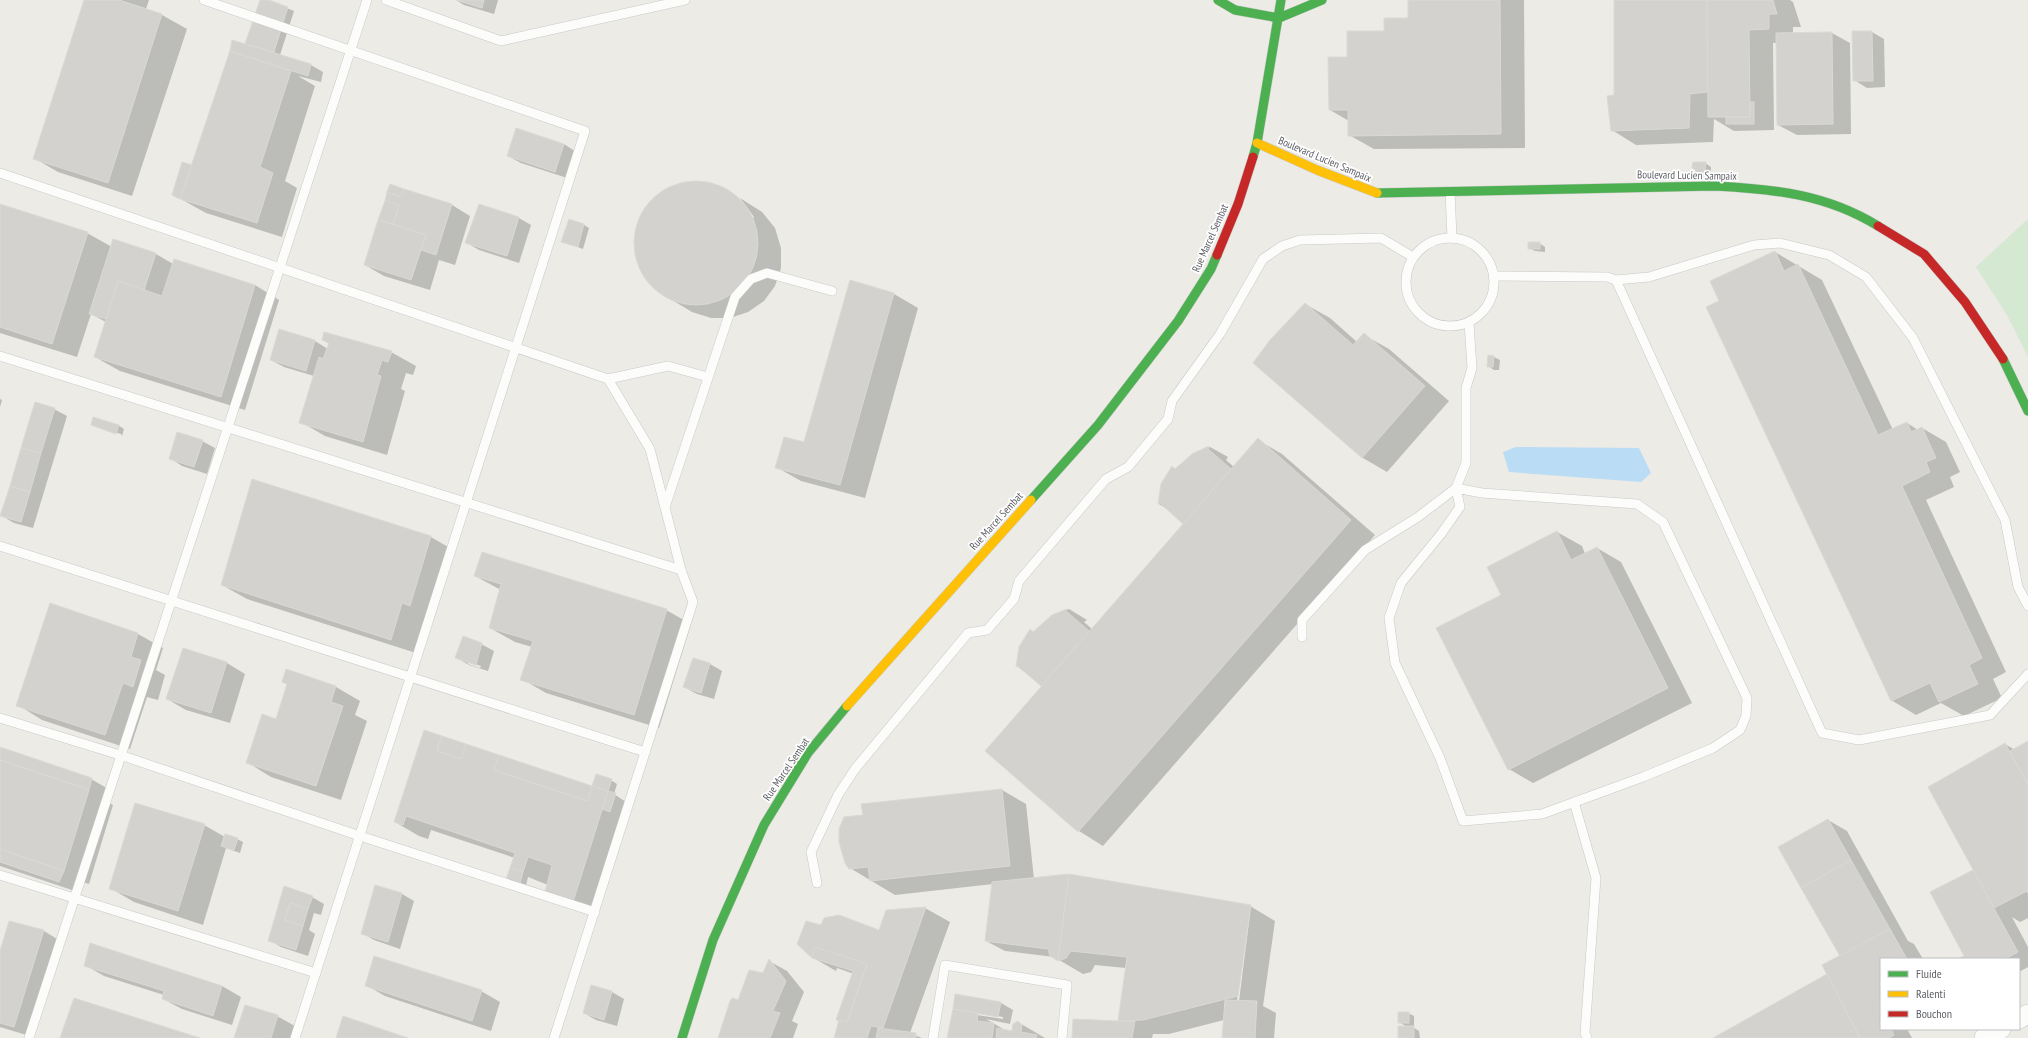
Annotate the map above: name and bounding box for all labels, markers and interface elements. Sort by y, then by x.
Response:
street label: Boulevard Lucien Sampaix [1276,133,1374,185]
street label: Boulevard Lucien Sampaix [1637,167,1738,183]
street label: Rue Marcel Sembat [1189,202,1231,274]
street label: Rue Marcel Sembat [966,489,1026,553]
street label: Rue Marcel Sembat [760,735,812,803]
legend [1880,958,2020,1030]
text: Fluide [1916,966,1942,981]
text: Ralenti [1916,986,1945,1001]
text: Bouchon [1916,1006,1952,1021]

